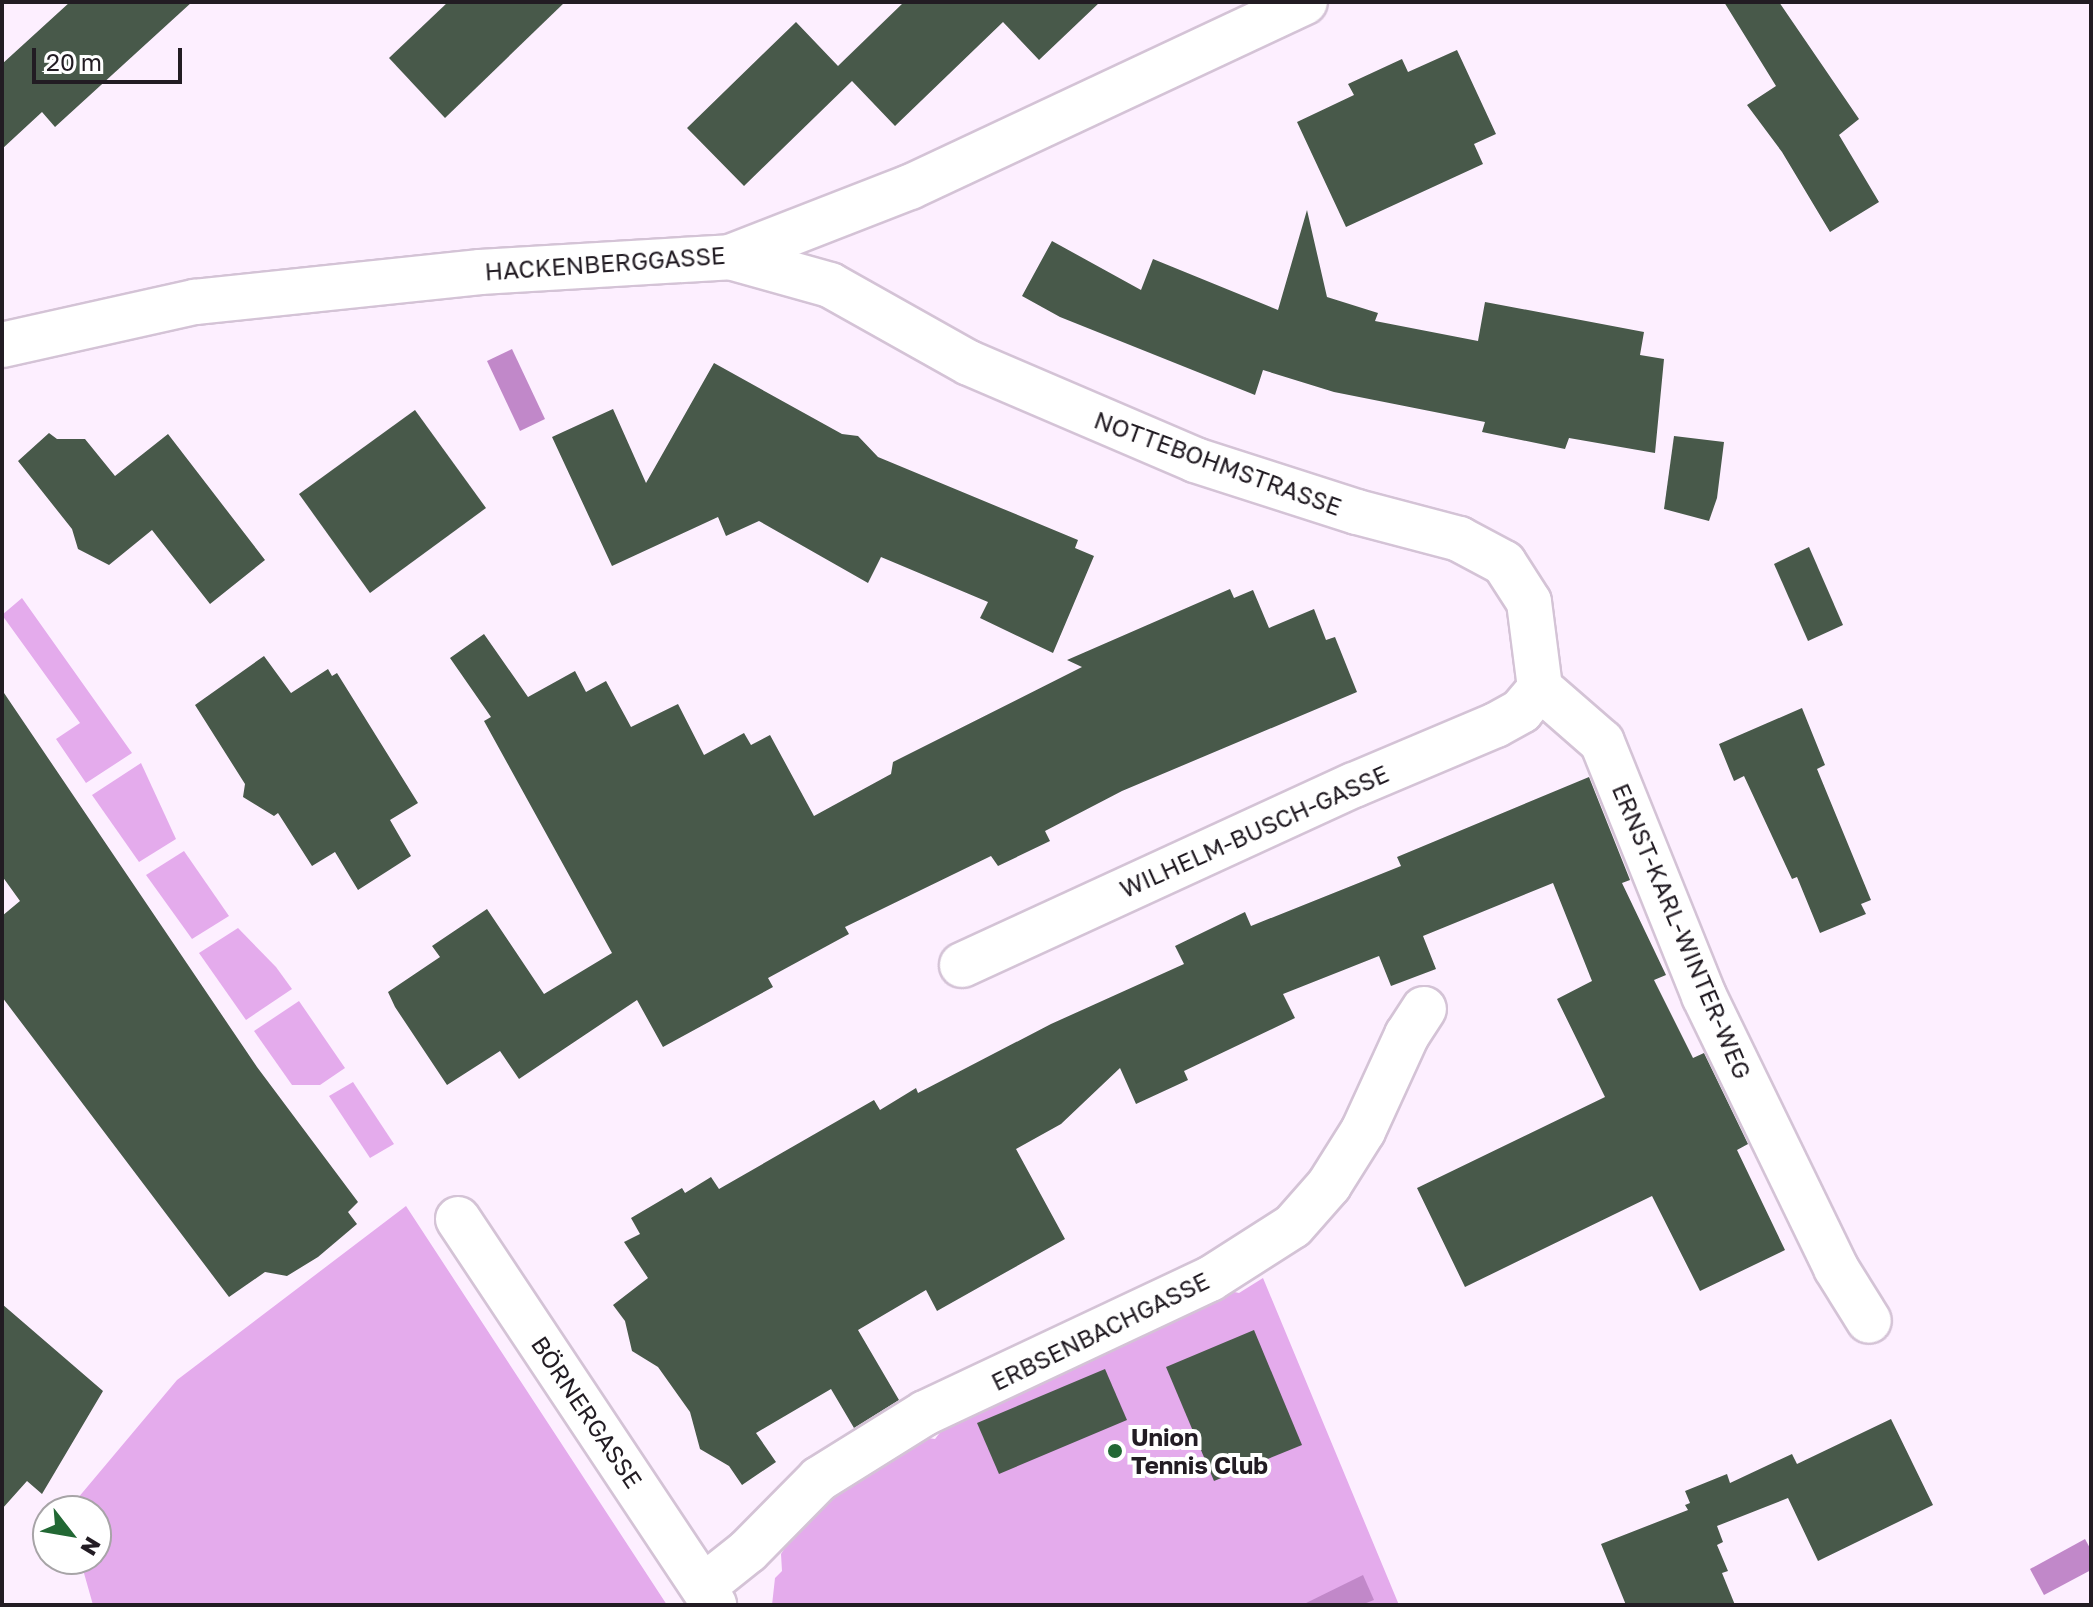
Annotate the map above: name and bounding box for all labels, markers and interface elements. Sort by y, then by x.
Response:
scale bar [36,32,186,82]
text: 20 m [46,47,102,76]
street label: HACKENBERGGASSE [484,240,726,286]
street label: NOTTEBOHMSTRASSE [1090,405,1346,521]
street label: WILHELM-BUSCH-GASSE [1115,759,1393,903]
street label: ERNST-KARL-WINTER-WEG [1607,779,1757,1083]
street label: ERBSENBACHGASSE [986,1266,1214,1396]
street label: BÖRNERGASSE [526,1331,648,1493]
place label: Union Tennis Club [1131,1423,1268,1479]
marker: Union Tennis Club [1106,1442,1124,1460]
north arrow [32,1495,112,1575]
text: N [75,1532,107,1561]

